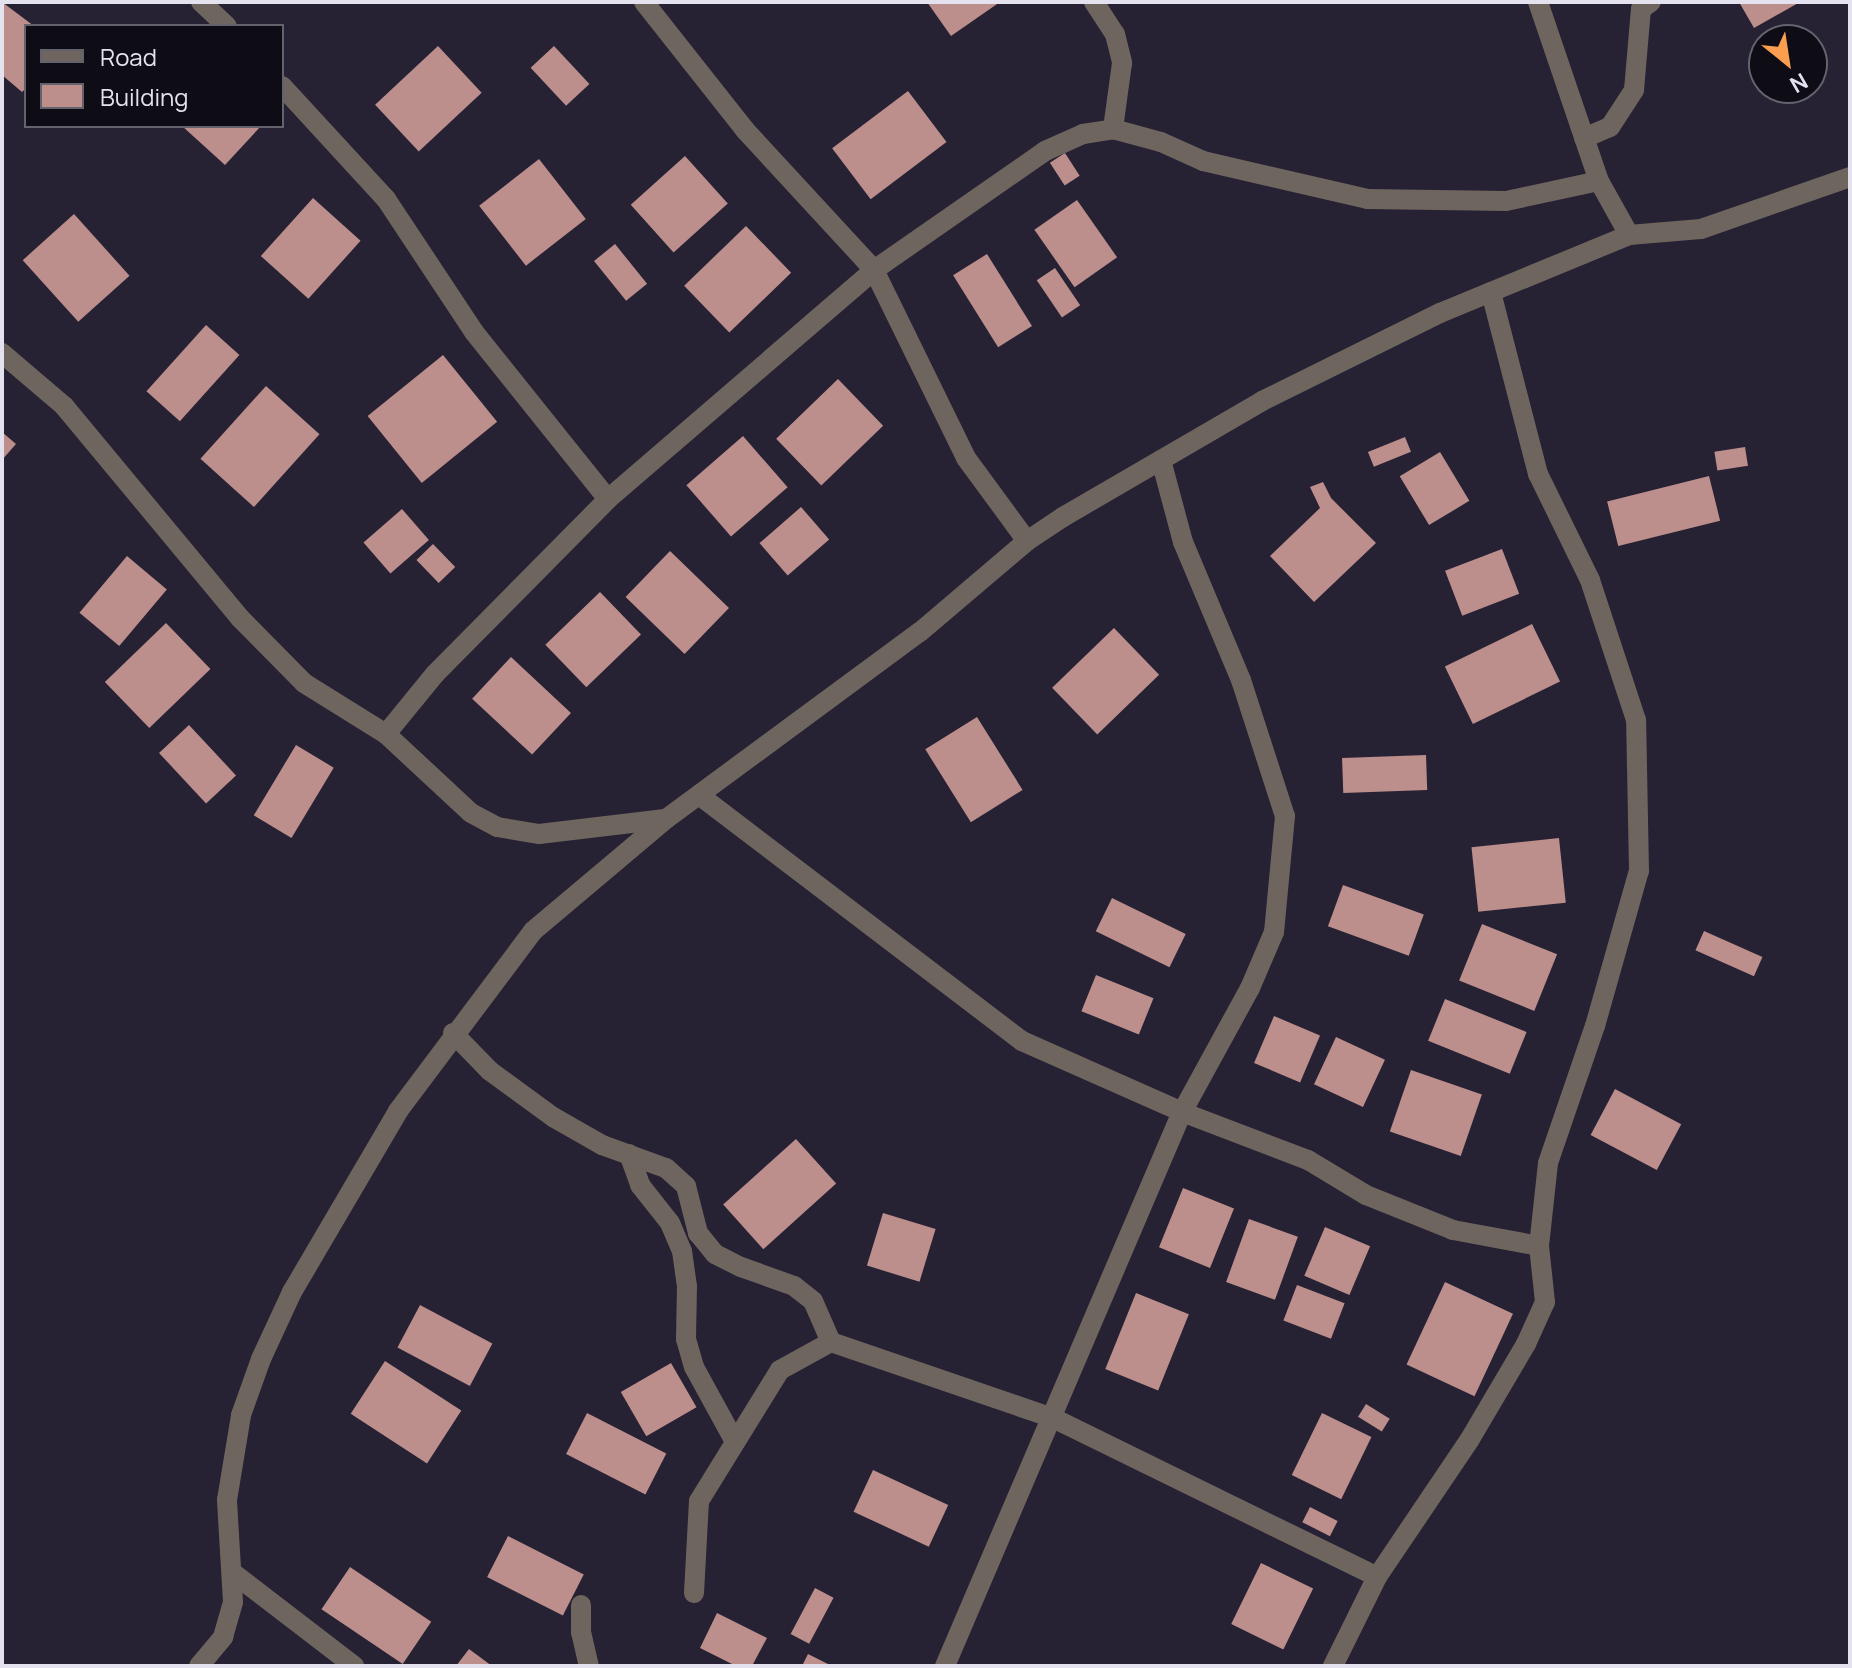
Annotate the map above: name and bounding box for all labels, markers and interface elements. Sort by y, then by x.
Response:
legend [24,24,284,128]
north arrow [1748,24,1828,104]
text: Road [100,40,157,73]
text: N [1785,66,1813,100]
text: Building [100,80,188,113]

